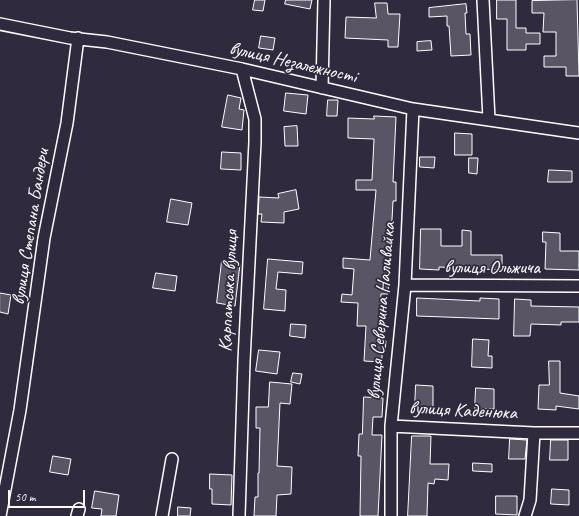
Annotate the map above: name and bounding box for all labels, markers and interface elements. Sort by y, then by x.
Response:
street label: вулиця Незалежності [227,37,359,89]
street label: вулиця Степана Бандери [7,147,55,307]
street label: вулиця Северина Наливайка [363,221,401,401]
street label: Карпатська вулиця [214,230,244,352]
street label: вулиця Ольжича [444,257,540,279]
street label: вулиця Каденюка [408,397,518,425]
scale bar [10,482,87,508]
text: 50 m [15,489,35,505]

